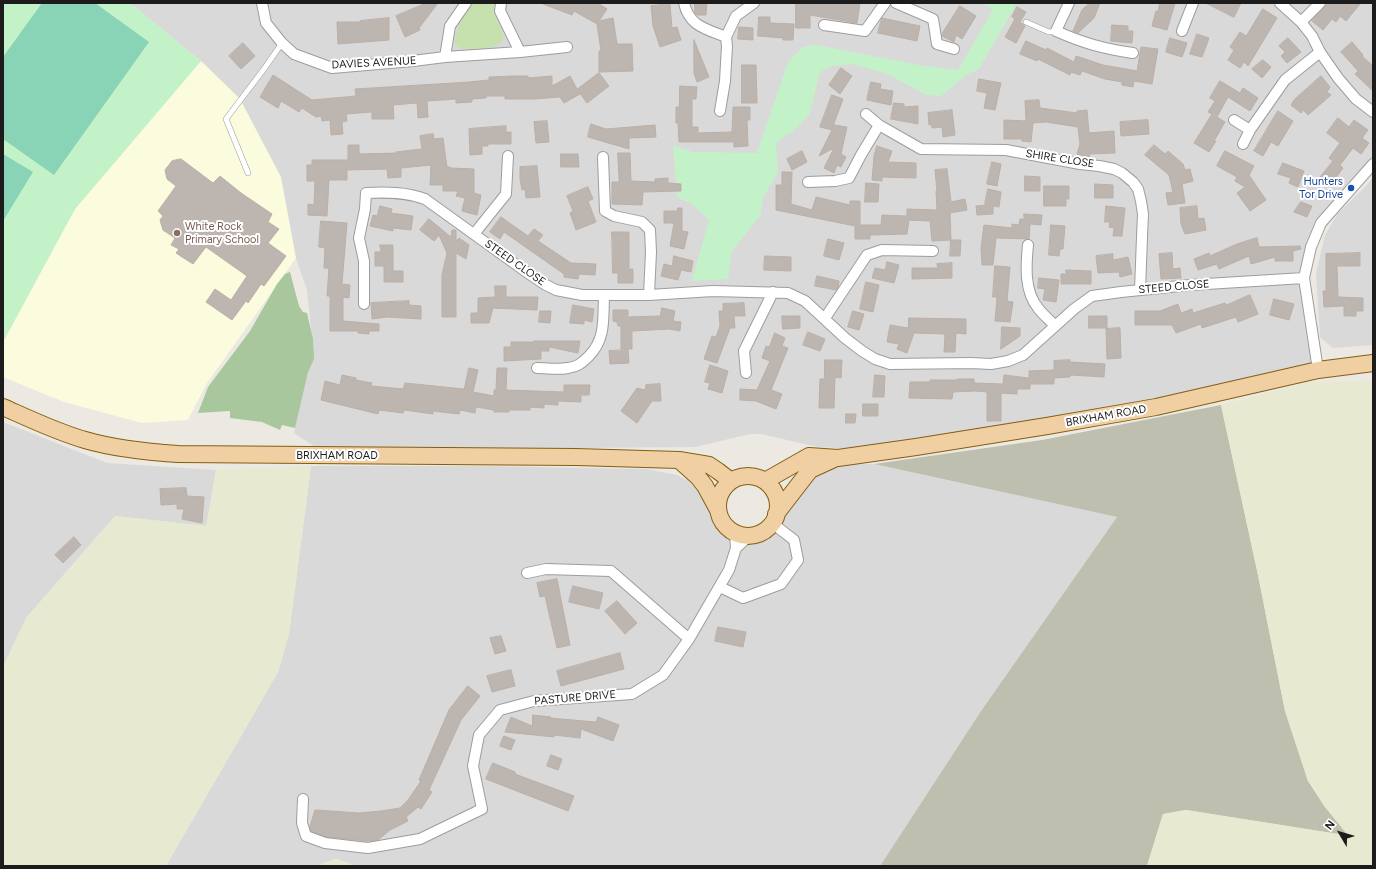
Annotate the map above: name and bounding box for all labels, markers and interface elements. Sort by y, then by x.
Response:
street label: DAVIES AVENUE [331,54,417,72]
street label: SHIRE CLOSE [1025,147,1095,171]
place label: Hunters Tor Drive [1299,175,1343,201]
marker: Hunters Tor Drive [1346,183,1356,193]
place label: White Rock Primary School [185,220,259,246]
marker: White Rock Primary School [172,228,182,238]
street label: STEED CLOSE [482,237,548,289]
street label: STEED CLOSE [1138,277,1210,297]
street label: BRIXHAM ROAD [1065,402,1147,430]
street label: BRIXHAM ROAD [296,449,378,463]
street label: PASTURE DRIVE [534,688,616,708]
north arrow [1320,813,1360,853]
text: N [1322,818,1338,833]

